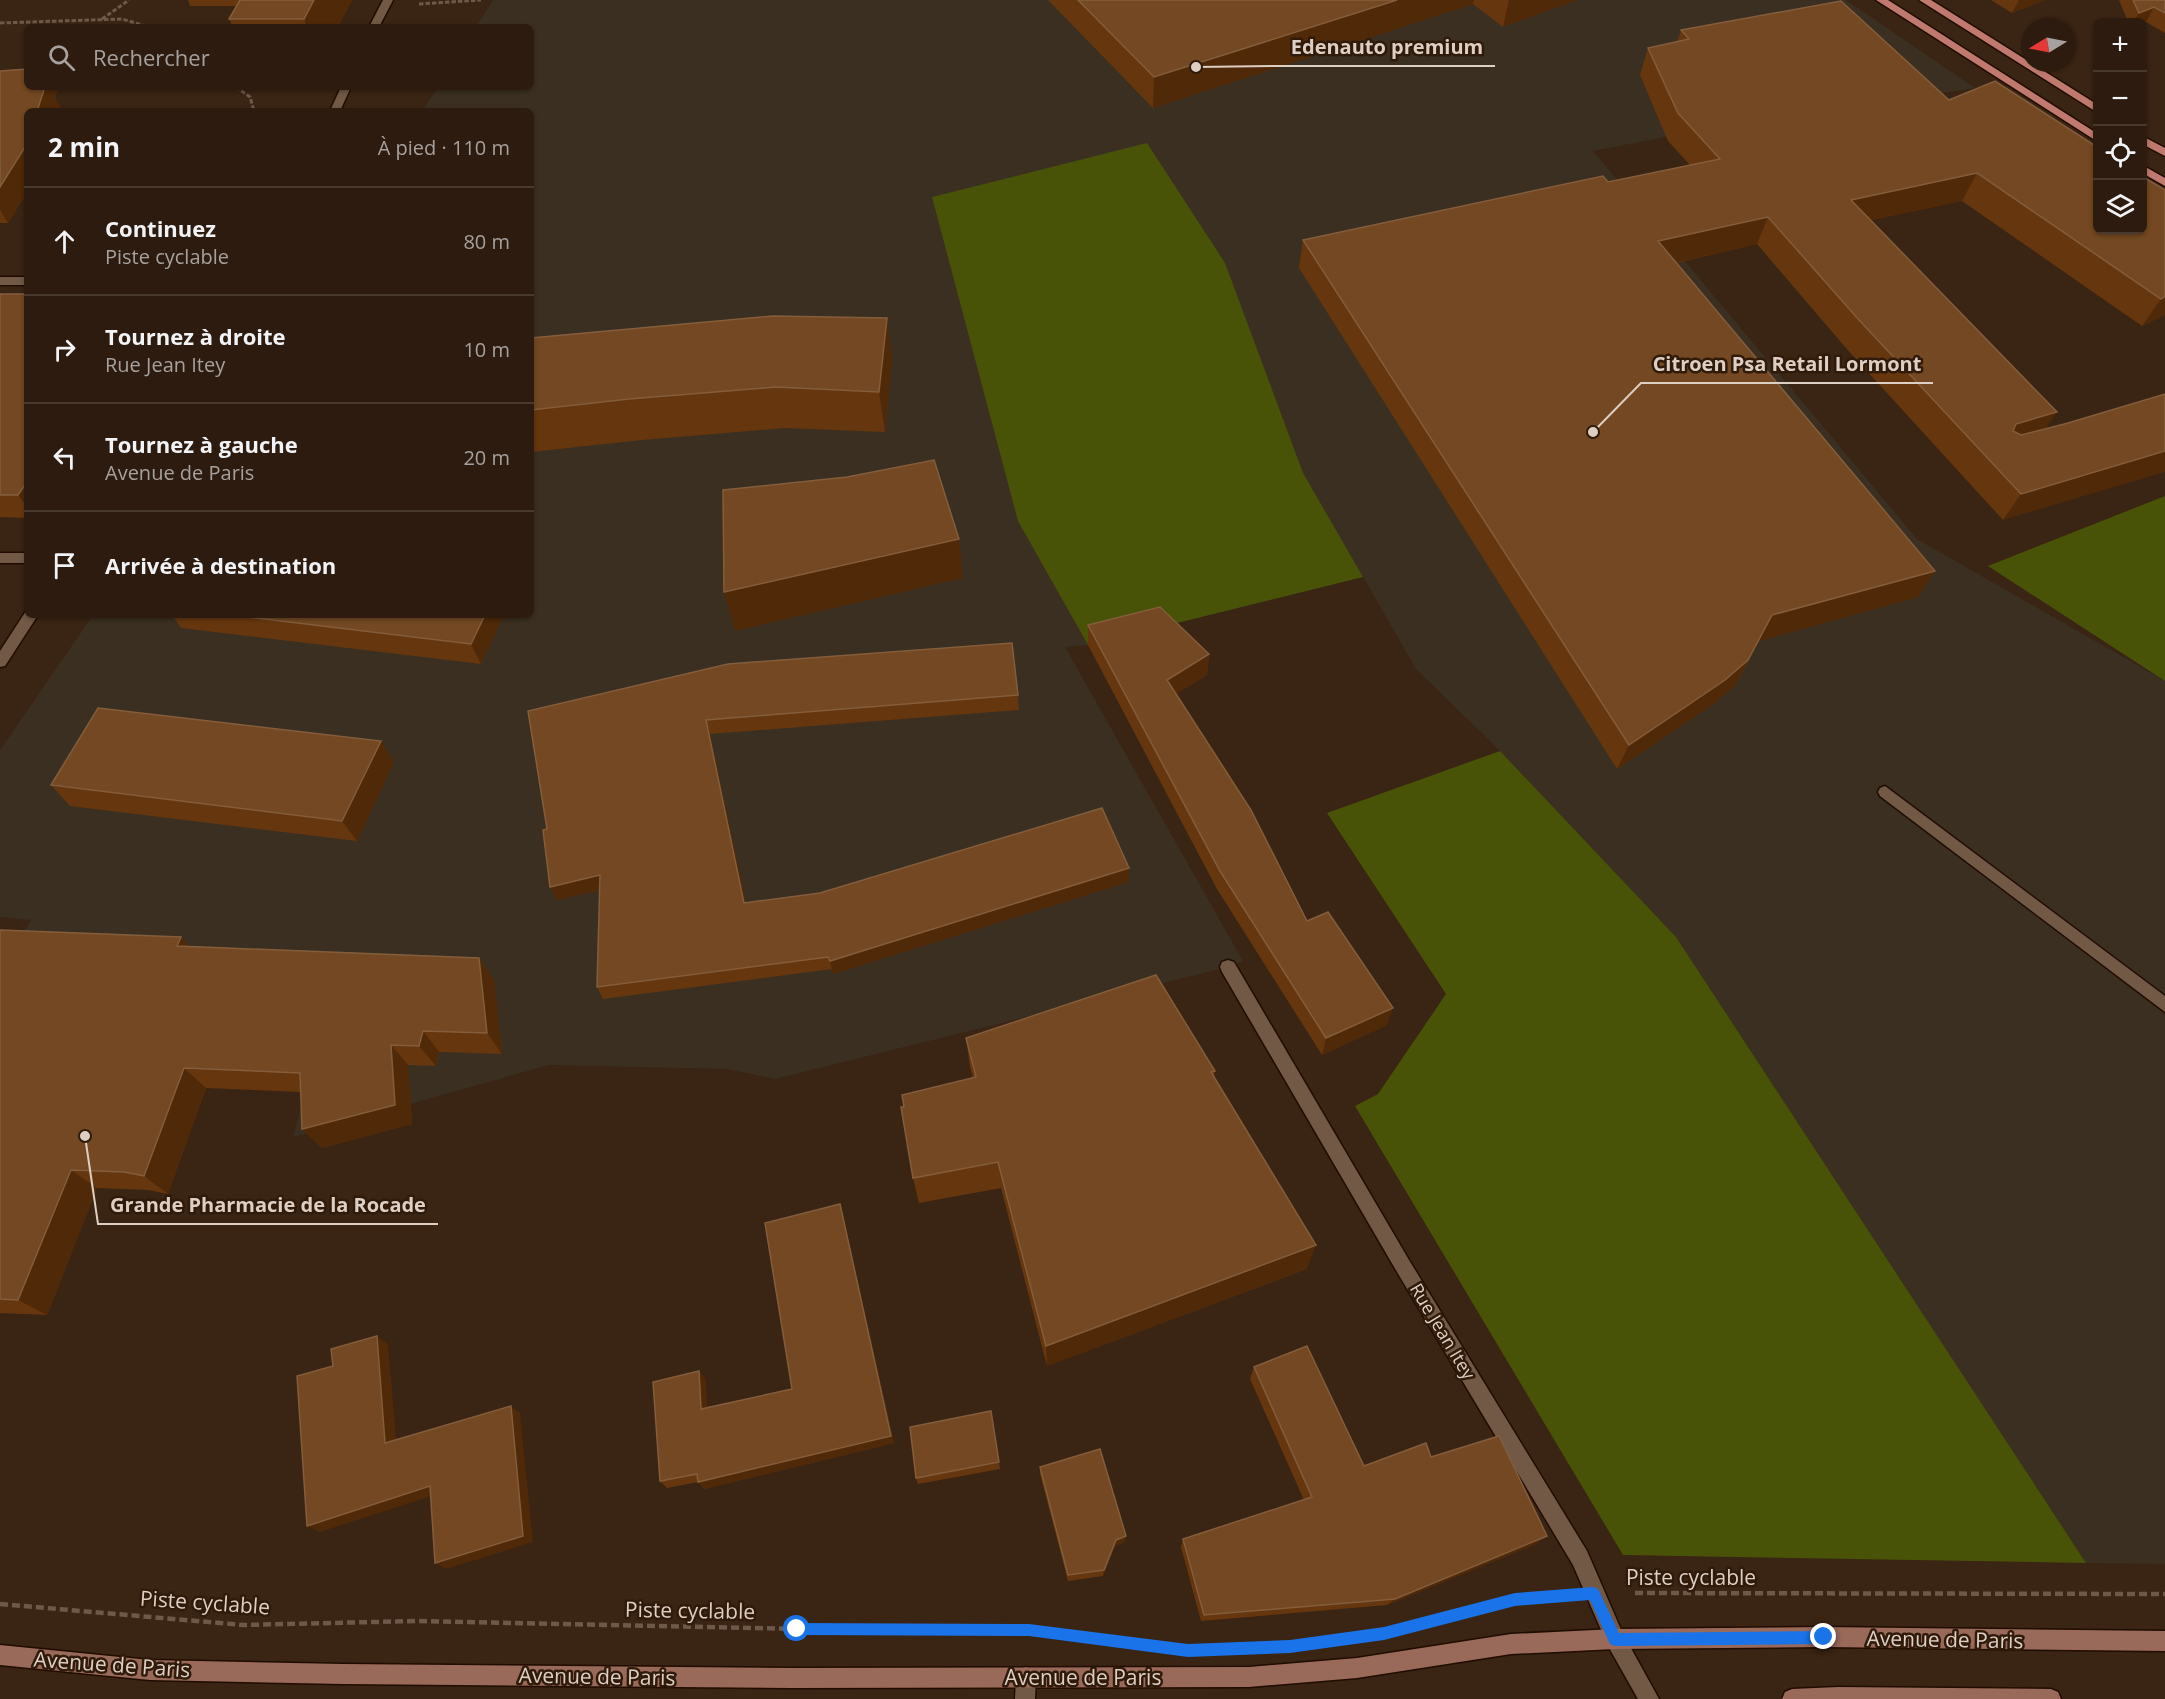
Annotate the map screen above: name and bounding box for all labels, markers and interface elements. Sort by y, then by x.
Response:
north arrow [2021,18,2075,72]
map controls [2093,18,2147,234]
button: + [2093,18,2147,72]
search box [24,24,534,90]
callout: Edenauto premium [1279,28,1495,66]
text: Edenauto premium [1291,33,1483,60]
icon: search [45,41,78,74]
text: Rechercher [93,42,210,72]
button: − [2093,72,2147,126]
button: locate [2093,126,2147,180]
text: 2 min [48,129,120,165]
text: À pied · 110 m [378,134,510,161]
button: layers [2093,180,2147,234]
text: Continuez [105,213,216,243]
icon: ahead [48,225,81,258]
text: 80 m [463,228,510,255]
text: Piste cyclable [105,243,229,270]
text: Tournez à droite [105,321,286,351]
icon: right [48,333,81,366]
text: 10 m [463,336,510,363]
callout: Citroen Psa Retail Lormont [1641,345,1933,383]
text: Citroen Psa Retail Lormont [1653,350,1922,377]
text: Rue Jean Itey [105,351,225,378]
text: Tournez à gauche [105,429,298,459]
icon: left [48,441,81,474]
text: 20 m [463,444,510,471]
text: Avenue de Paris [105,459,254,486]
icon: arrive [48,549,81,582]
text: Arrivée à destination [105,550,336,580]
callout: Grande Pharmacie de la Rocade [98,1186,438,1224]
text: Grande Pharmacie de la Rocade [110,1191,426,1218]
street label: Rue Jean Itey [1405,1278,1482,1384]
street label: Piste cyclable [1626,1563,1756,1591]
street label: Piste cyclable [139,1583,271,1621]
street label: Piste cyclable [625,1595,755,1625]
route start [783,1615,809,1641]
route end [1810,1623,1836,1649]
street label: Avenue de Paris [1866,1624,2024,1654]
street label: Avenue de Paris [33,1645,191,1683]
street label: Avenue de Paris [518,1661,676,1691]
street label: Avenue de Paris [1005,1663,1161,1691]

